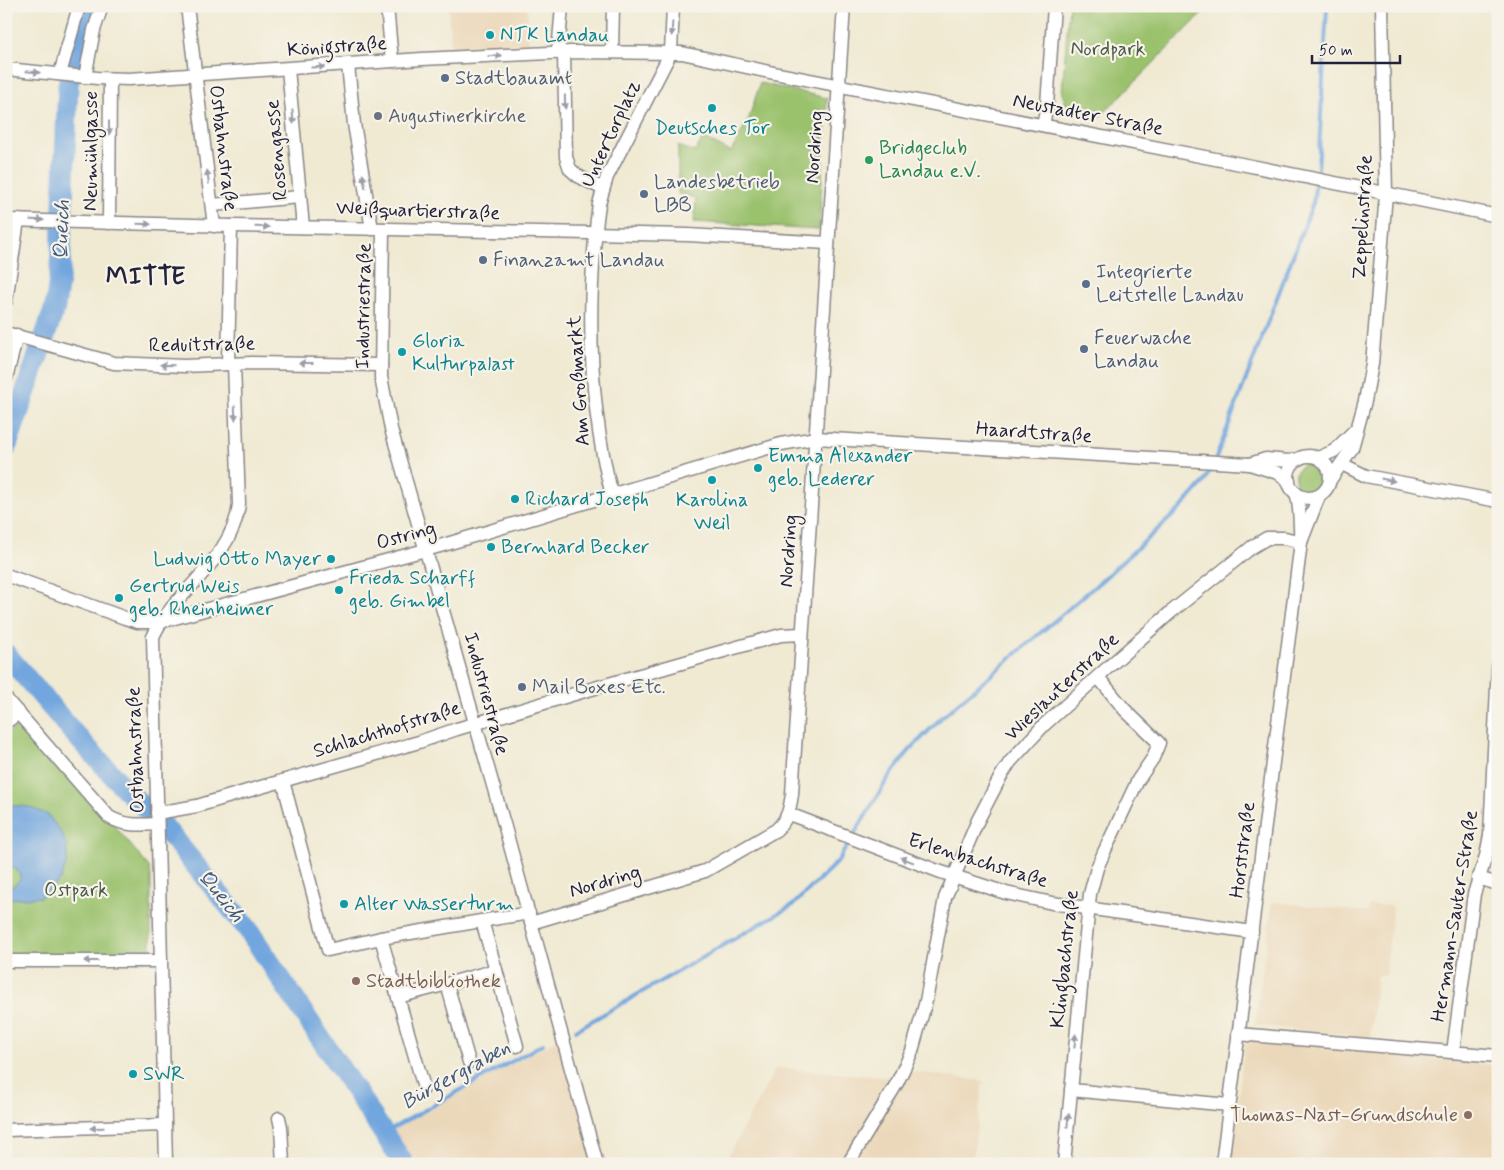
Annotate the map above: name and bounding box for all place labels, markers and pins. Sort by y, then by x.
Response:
place label: NTK Landau [500,22,609,49]
marker: NTK Landau [484,29,496,41]
place label: Stadtbauamt [455,65,572,92]
marker: Stadtbauamt [439,72,451,84]
marker: Deutsches Tor [706,102,718,114]
place label: Augustinerkirche [388,103,526,130]
marker: Augustinerkirche [372,110,384,122]
place label: Deutsches Tor [654,115,770,142]
place label: Bridgeclub Landau e.V. [879,135,981,185]
marker: Bridgeclub Landau e.V. [863,154,875,166]
place label: Landesbetrieb LBB [654,169,780,219]
marker: Landesbetrieb LBB [638,188,650,200]
place label: Finanzamt Landau [493,247,665,274]
marker: Finanzamt Landau [477,254,489,266]
place label: Integrierte Leitstelle Landau [1096,259,1244,309]
marker: Integrierte Leitstelle Landau [1080,278,1092,290]
place label: Feuerwache Landau [1094,325,1192,375]
place label: Gloria Kulturpalast [412,328,515,378]
marker: Feuerwache Landau [1078,343,1090,355]
marker: Gloria Kulturpalast [396,346,408,358]
place label: Emma Alexander geb. Lederer [768,443,913,493]
marker: Emma Alexander geb. Lederer [752,462,764,474]
marker: Karolina Weil [706,474,718,486]
place label: Richard Joseph [525,486,649,513]
place label: Karolina Weil [676,487,748,537]
marker: Richard Joseph [509,493,521,505]
place label: Bernhard Becker [501,534,649,561]
marker: Bernhard Becker [485,541,497,553]
place label: Ludwig Otto Mayer [153,546,322,573]
marker: Ludwig Otto Mayer [325,553,337,565]
place label: Frieda Scharff geb. Gimbel [349,565,476,615]
place label: Gertrud Weis geb. Rheinheimer [129,573,274,623]
marker: Frieda Scharff geb. Gimbel [333,584,345,596]
marker: Gertrud Weis geb. Rheinheimer [113,592,125,604]
place label: Mail Boxes Etc. [532,674,666,701]
marker: Mail Boxes Etc. [516,681,528,693]
place label: Alter Wasserturm [354,891,514,918]
marker: Alter Wasserturm [338,898,350,910]
place label: Stadtbibliothek [366,968,501,995]
marker: Stadtbibliothek [350,975,362,987]
place label: SWR [143,1061,185,1088]
marker: SWR [127,1068,139,1080]
place label: Thomas-Nast-Grundschule [1230,1102,1458,1129]
marker: Thomas-Nast-Grundschule [1462,1109,1474,1121]

